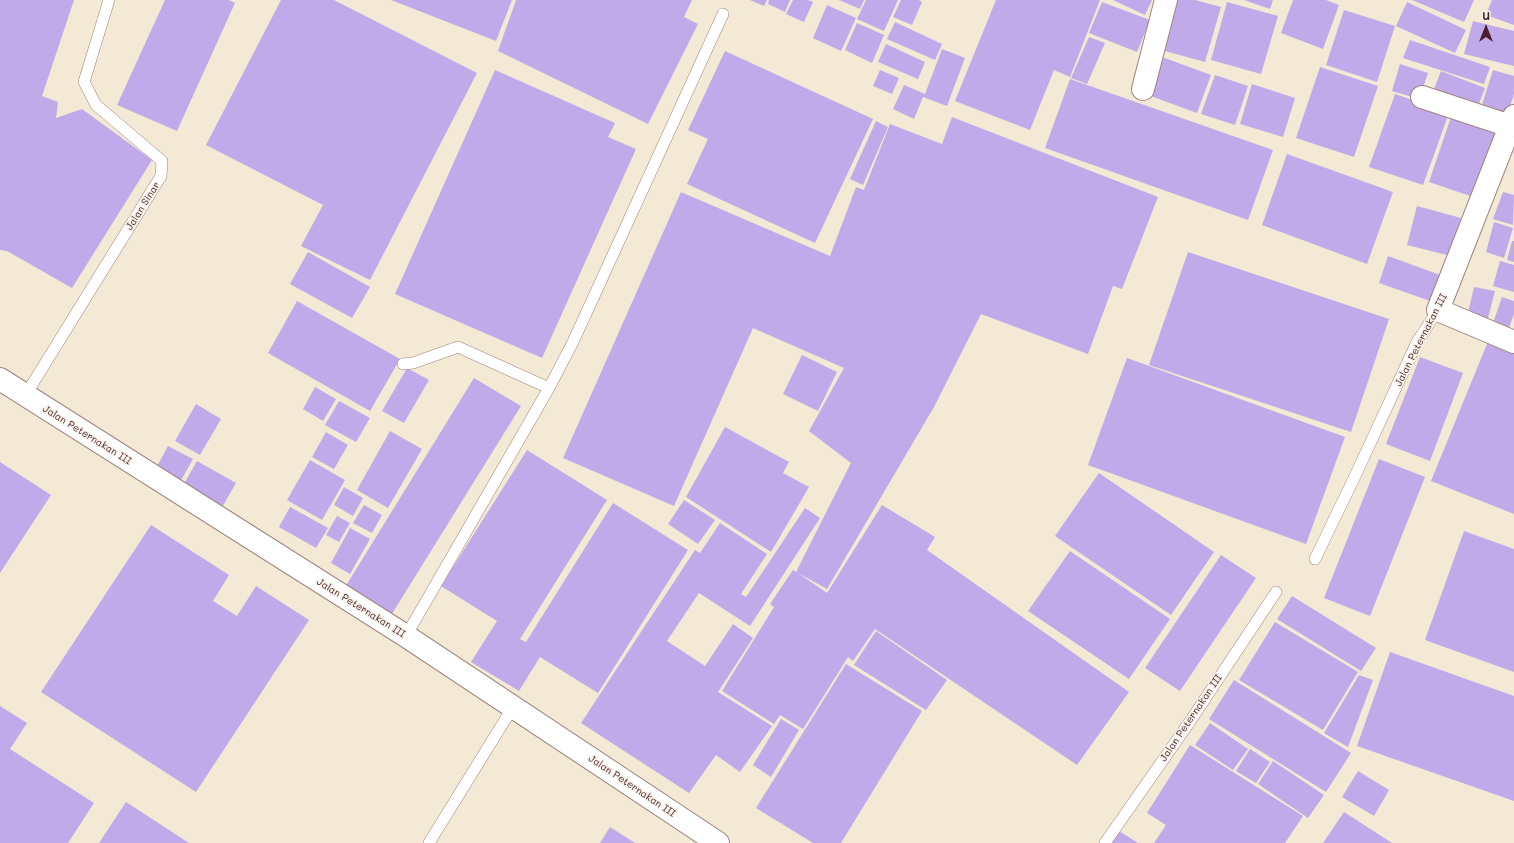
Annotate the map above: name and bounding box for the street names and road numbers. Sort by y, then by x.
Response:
street label: Jalan Sinar [123,180,163,232]
street label: Jalan Peternakan III [1392,292,1450,388]
street label: Jalan Peternakan III [40,403,134,467]
street label: Jalan Peternakan III [314,576,408,640]
street label: Jalan Peternakan III [1157,672,1225,764]
street label: Jalan Peternakan III [586,752,678,820]

